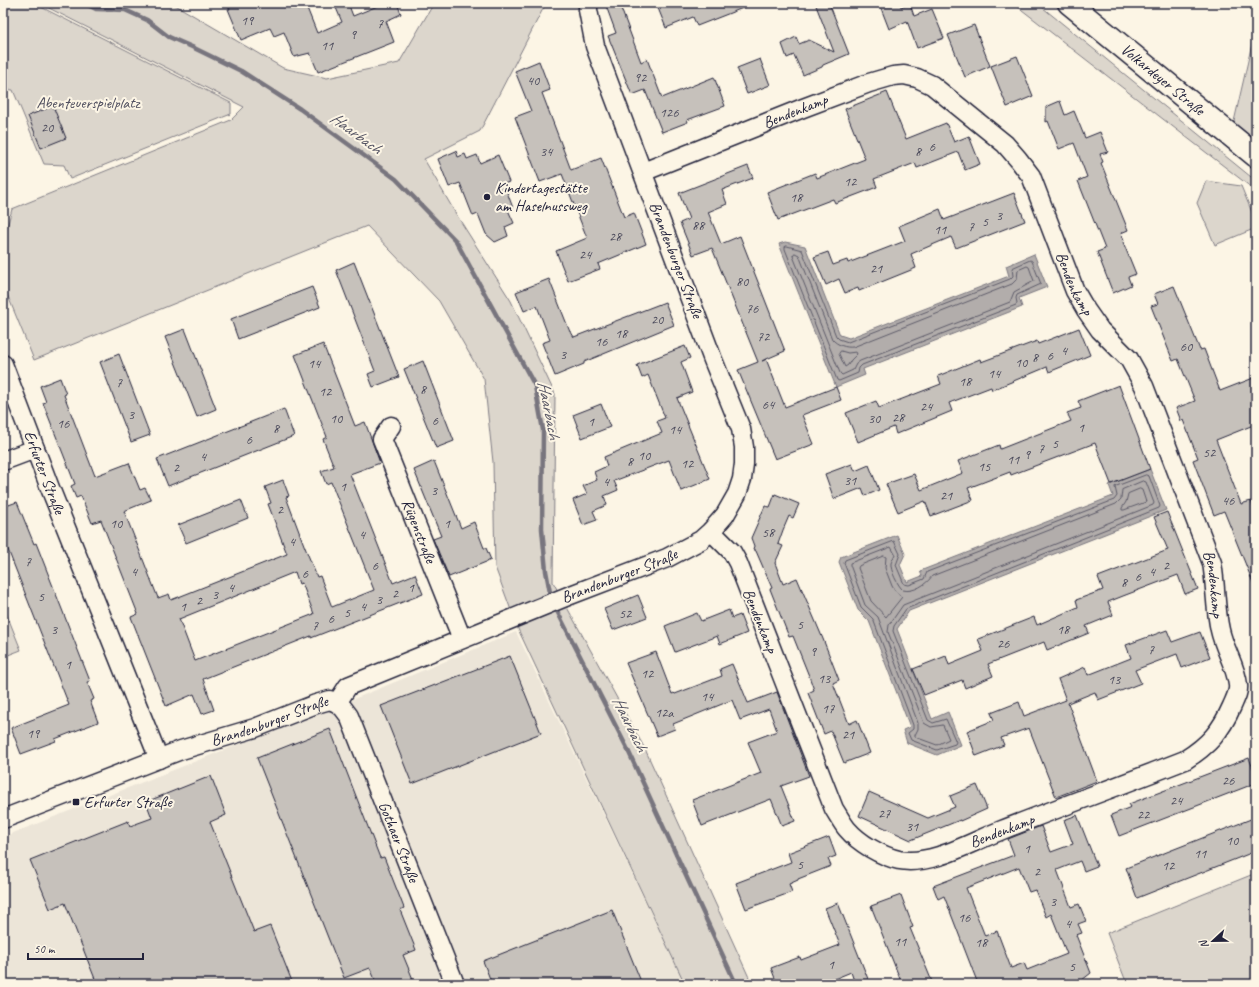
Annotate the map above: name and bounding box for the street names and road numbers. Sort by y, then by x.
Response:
street label: Volkardeyer Straße [1117,39,1210,121]
street label: Bendenkamp [760,89,831,133]
street label: Brandenburger Straße [645,199,708,323]
street label: Bendenkamp [1051,249,1097,320]
street label: Erfurter Straße [19,428,70,519]
street label: Rügenstraße [397,496,441,568]
street label: Brandenburger Straße [558,543,683,608]
street label: Bendenkamp [1198,547,1228,620]
street label: Bendenkamp [738,586,782,657]
street label: Brandenburger Straße [208,691,332,751]
street label: Gothaer Straße [374,799,424,887]
street label: Bendenkamp [967,809,1038,852]

